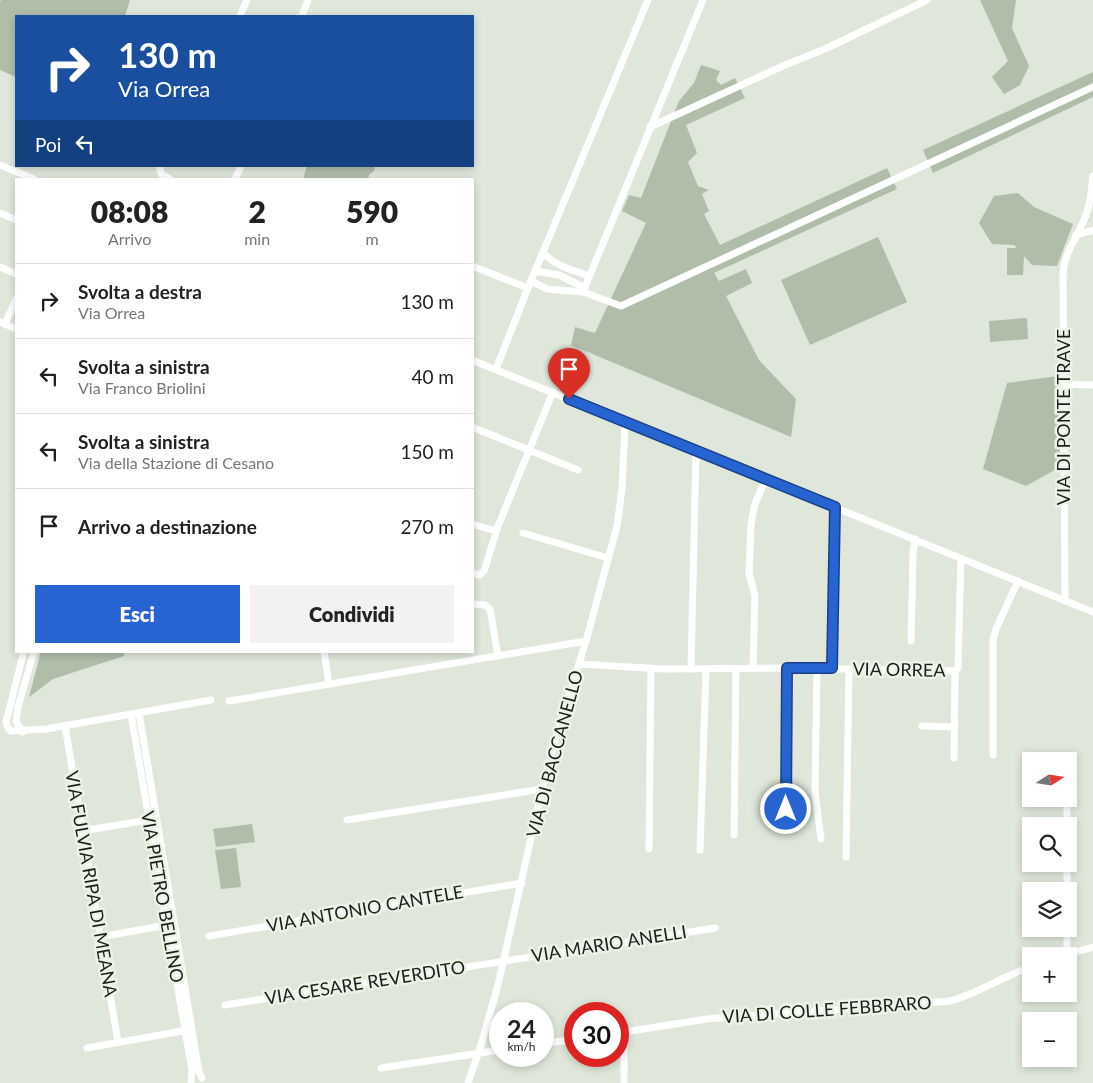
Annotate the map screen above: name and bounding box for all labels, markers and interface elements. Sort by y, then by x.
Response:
text: 130 m [118,33,217,75]
icon: right [35,35,100,100]
text: Via Orrea [118,75,210,102]
icon: left [71,130,99,158]
text: Poi [35,133,61,156]
text: 08:08 [91,193,168,229]
text: 2 [248,193,266,229]
text: 590 [346,193,398,229]
text: Arrivo [108,229,151,248]
text: min [244,229,270,248]
text: m [365,229,379,248]
text: Svolta a destra [78,280,202,303]
icon: right [35,287,63,315]
text: 130 m [400,290,454,313]
text: Via Orrea [78,303,145,322]
street label: VIA DI PONTE TRAVE [1052,329,1074,505]
pin [548,348,590,399]
text: Svolta a sinistra [78,355,210,378]
icon: arrive [555,355,583,383]
icon: left [35,362,63,390]
text: 40 m [411,365,454,388]
text: Via Franco Briolini [78,378,206,397]
text: Svolta a sinistra [78,430,210,453]
icon: left [35,437,63,465]
text: 150 m [400,440,454,463]
text: Via della Stazione di Cesano [78,453,274,472]
icon: arrive [35,512,63,540]
text: Arrivo a destinazione [78,515,257,538]
text: 270 m [400,515,454,538]
button: Esci [35,585,240,643]
button: Condividi [250,585,454,643]
street label: VIA ORREA [852,657,946,681]
street label: VIA DI BACCANELLO [521,668,587,840]
north arrow [1022,752,1078,808]
map controls [1022,752,1077,1067]
street label: VIA FULVIA RIPA DI MEANA [61,769,123,999]
position arrow [759,782,811,834]
street label: VIA PIETRO BELLINO [137,809,189,984]
button: search [1022,817,1077,872]
street label: VIA ANTONIO CANTELE [265,880,465,936]
button: layers [1022,882,1077,937]
street label: VIA MARIO ANELLI [530,920,688,966]
button: + [1022,947,1077,1002]
street label: VIA CESARE REVERDITO [263,955,467,1009]
street label: VIA DI COLLE FEBBRARO [722,991,932,1027]
speed limit sign: 30 [564,1002,629,1067]
button: − [1022,1012,1077,1067]
text: 24 [507,1013,536,1043]
text: km/h [507,1039,536,1054]

